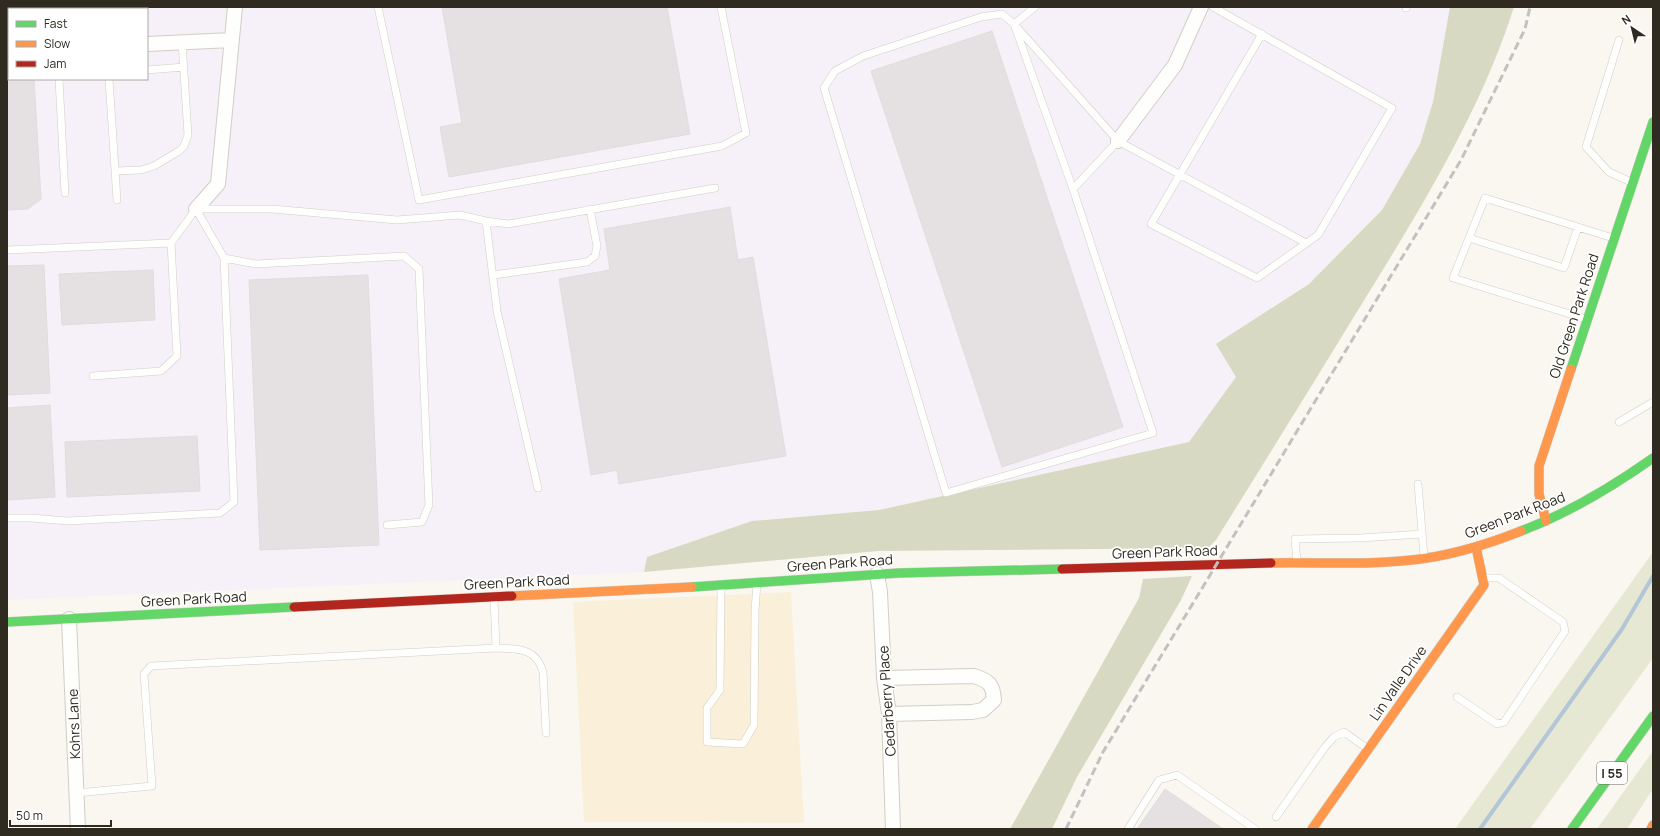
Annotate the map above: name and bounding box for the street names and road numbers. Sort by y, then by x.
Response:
street label: Old Green Park Road [1544,251,1603,381]
street label: Green Park Road [1462,487,1568,542]
street label: Green Park Road [1112,540,1218,563]
street label: Green Park Road [786,549,893,576]
street label: Green Park Road [464,569,570,594]
street label: Green Park Road [141,586,247,611]
street label: Lin Valle Drive [1365,641,1430,724]
street label: Cedarberry Place [873,645,900,757]
street label: Kohrs Lane [63,688,84,760]
road number: I 55 [1597,762,1627,784]

